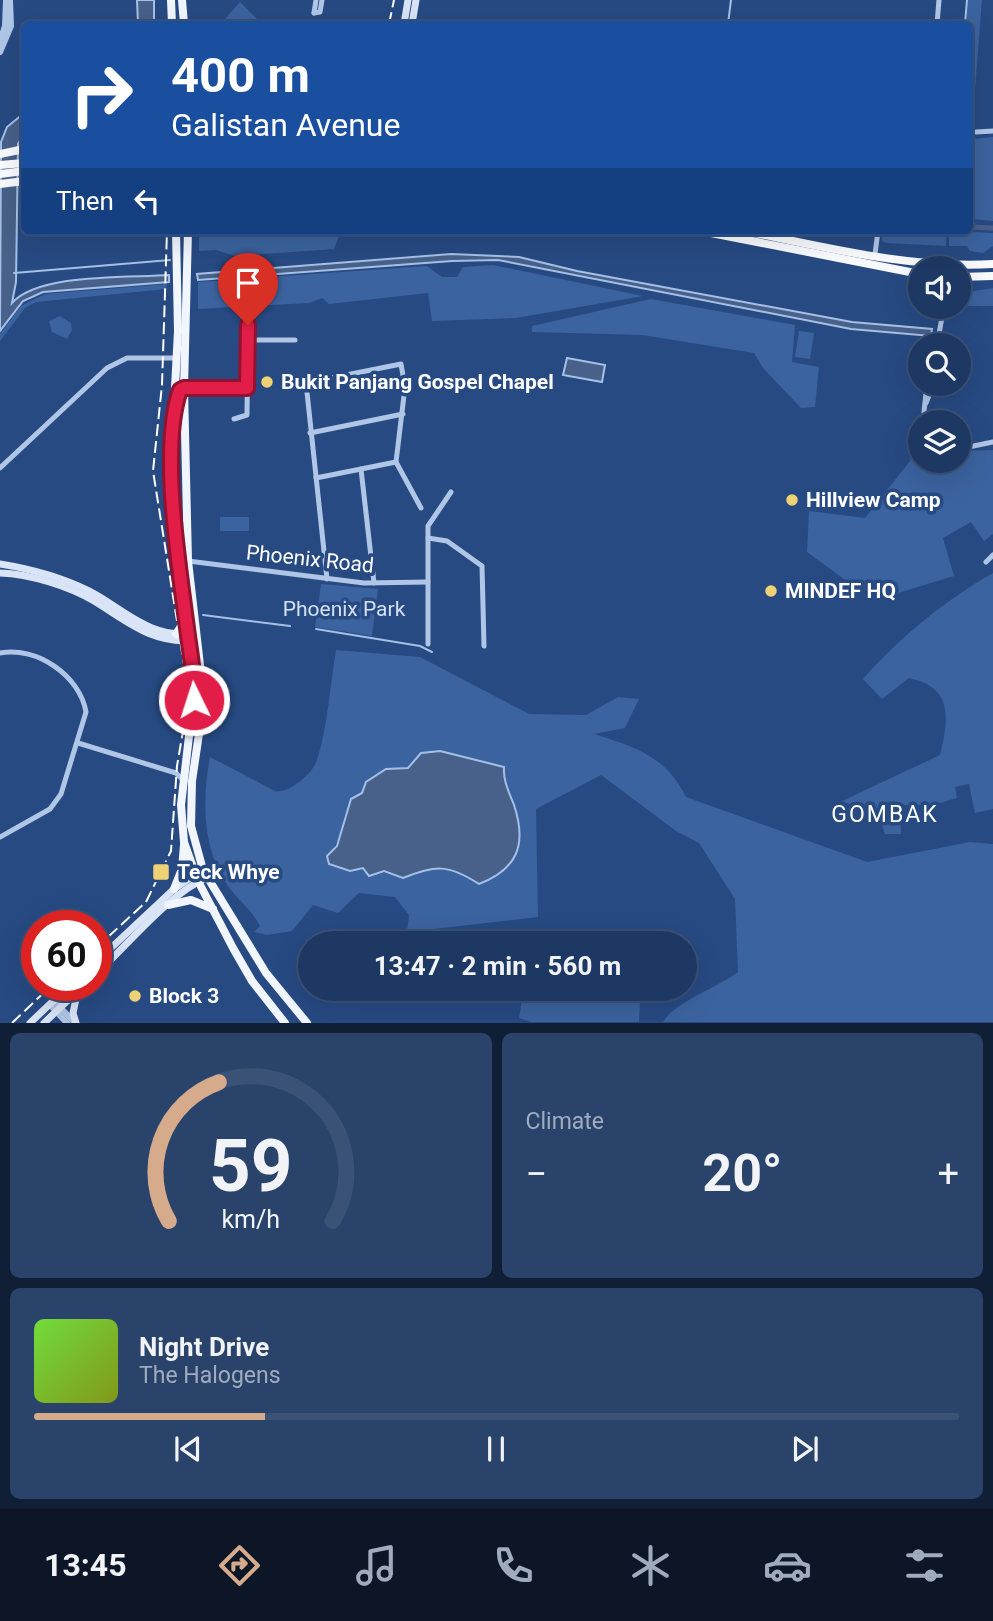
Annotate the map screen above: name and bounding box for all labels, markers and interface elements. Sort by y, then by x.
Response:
text: 400 m [171,47,310,104]
icon: right [56,49,147,140]
text: Galistan Avenue [171,106,400,144]
icon: left [128,182,166,220]
text: Then [56,186,114,216]
pin [218,253,278,325]
map controls [908,256,971,473]
button: sound [908,256,971,319]
icon: arrive [229,264,267,302]
button: search [908,333,971,396]
place label: Bukit Panjang Gospel Chapel [281,370,554,394]
marker: Bukit Panjang Gospel Chapel [259,374,275,390]
button: layers [908,410,971,473]
place label: Hillview Camp [806,488,941,512]
marker: Hillview Camp [784,492,800,508]
street label: Phoenix Road [245,540,375,578]
place label: MINDEF HQ [785,579,896,603]
marker: MINDEF HQ [763,583,779,599]
park label: Phoenix Park [283,597,406,621]
position arrow [157,663,231,737]
district label: GOMBAK [831,801,939,828]
place label: Teck Whye [177,860,280,884]
marker: Teck Whye [151,862,171,882]
speed limit sign: 60 [21,910,112,1001]
text: 13:47 · 2 min · 560 m [374,951,621,981]
place label: Block 3 [149,984,219,1008]
marker: Block 3 [127,988,143,1004]
text: Climate [526,1108,604,1135]
text: 59 [209,1124,293,1210]
text: 20° [702,1143,782,1204]
text: − [526,1152,547,1196]
text: + [937,1152,959,1196]
text: km/h [221,1205,280,1234]
text: Night Drive [139,1332,269,1362]
text: The Halogens [139,1362,281,1389]
icon: previous [169,1430,207,1468]
icon: pause [477,1430,515,1468]
icon: next [786,1430,824,1468]
icon: directions [215,1541,264,1590]
icon: music [352,1541,401,1590]
icon: phone [489,1541,538,1590]
icon: climate [626,1541,675,1590]
icon: car [763,1541,812,1590]
icon: filters [900,1541,949,1590]
text: 13:45 [44,1546,126,1584]

